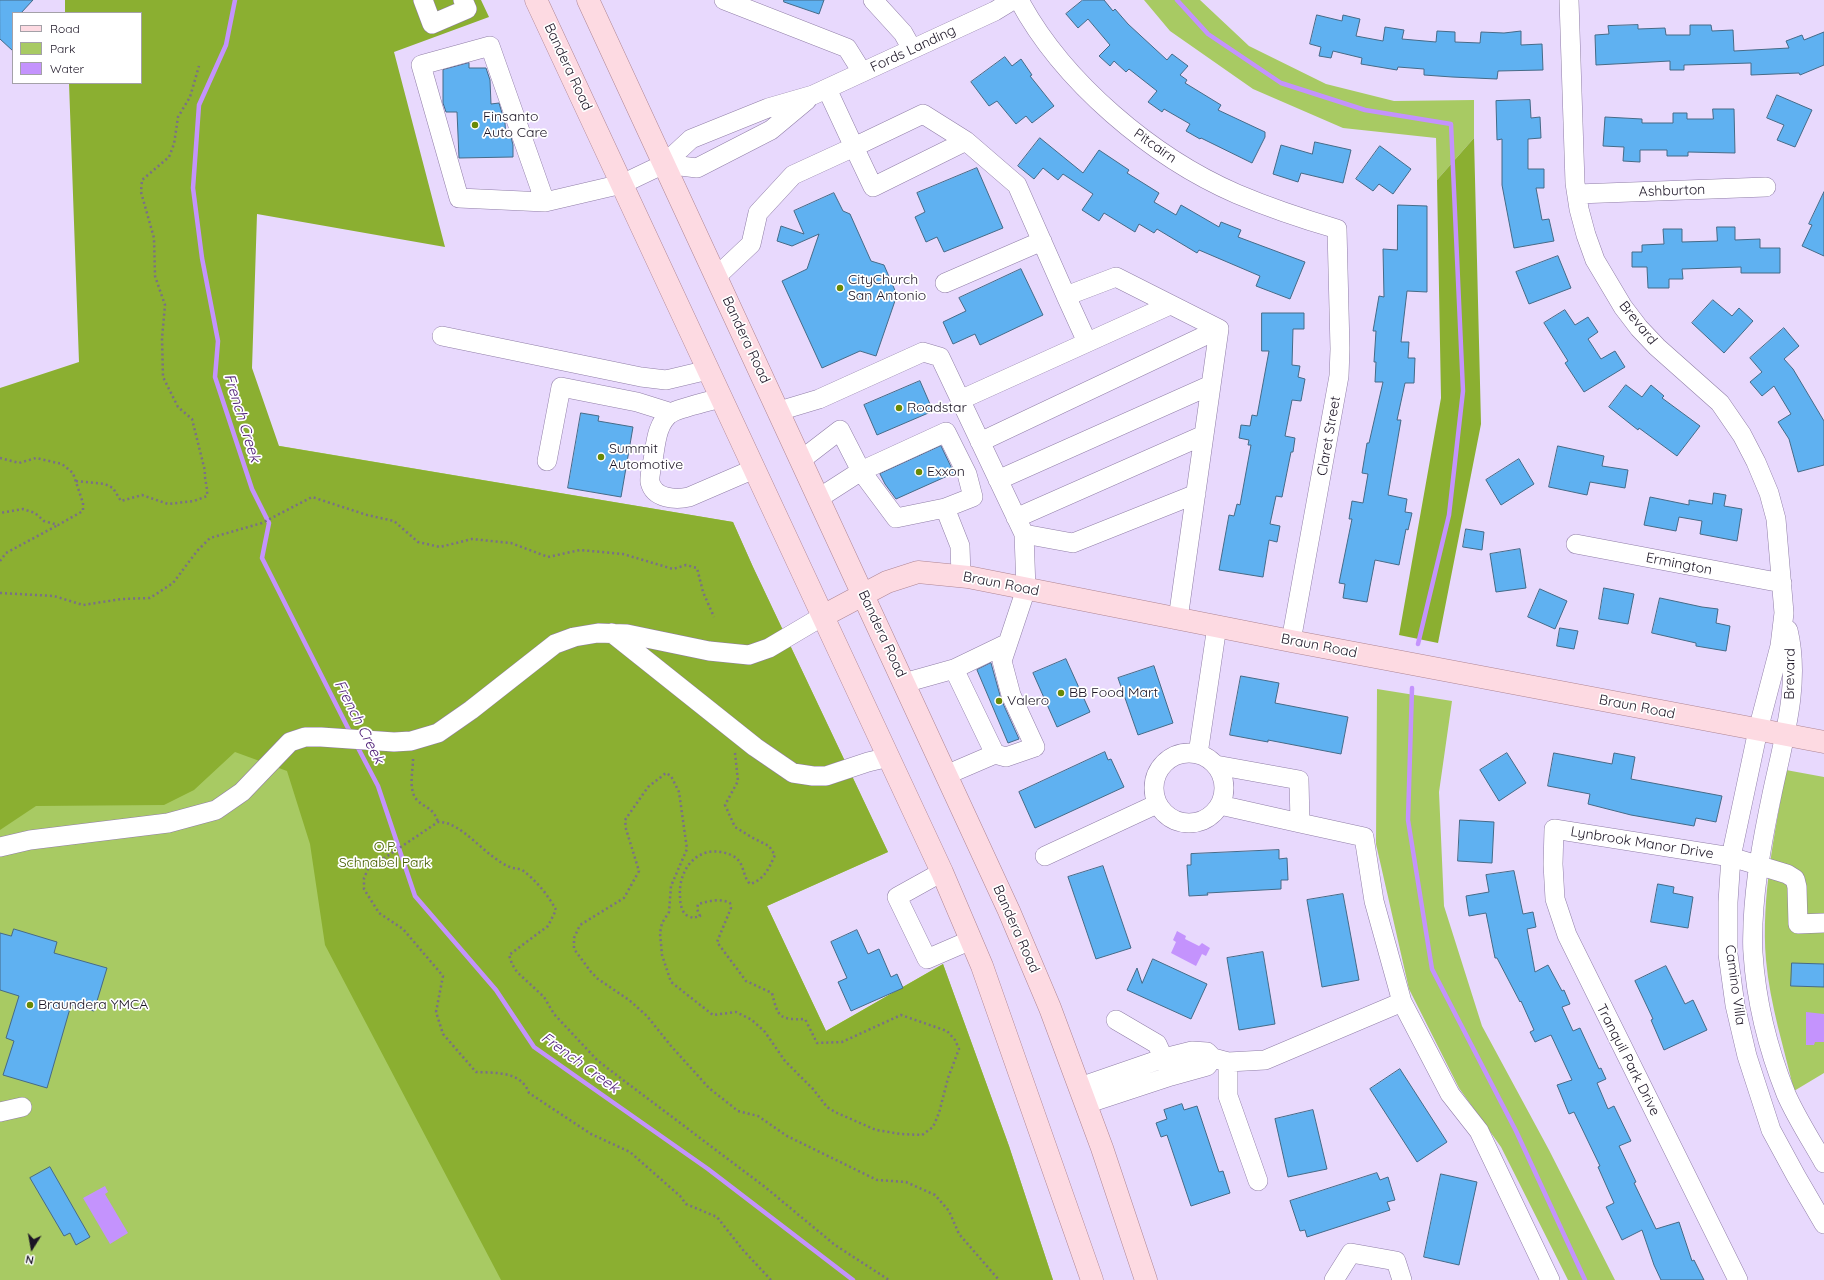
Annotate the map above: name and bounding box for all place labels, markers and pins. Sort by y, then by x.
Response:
place label: Finsanto Auto Care [483,109,547,142]
marker: Finsanto Auto Care [470,120,480,130]
place label: CityChurch San Antonio [848,272,926,304]
marker: CityChurch San Antonio [835,283,845,293]
place label: Roadstar [907,400,967,416]
marker: Roadstar [894,403,904,413]
place label: Summit Automotive [609,441,683,474]
marker: Summit Automotive [596,452,606,462]
place label: Exxon [927,464,965,480]
marker: Exxon [914,467,924,477]
place label: BB Food Mart [1069,685,1158,701]
marker: BB Food Mart [1056,688,1066,698]
place label: Valero [1007,693,1049,709]
marker: Valero [994,696,1004,706]
place label: Braundera YMCA [38,997,148,1013]
marker: Braundera YMCA [25,1000,35,1010]

